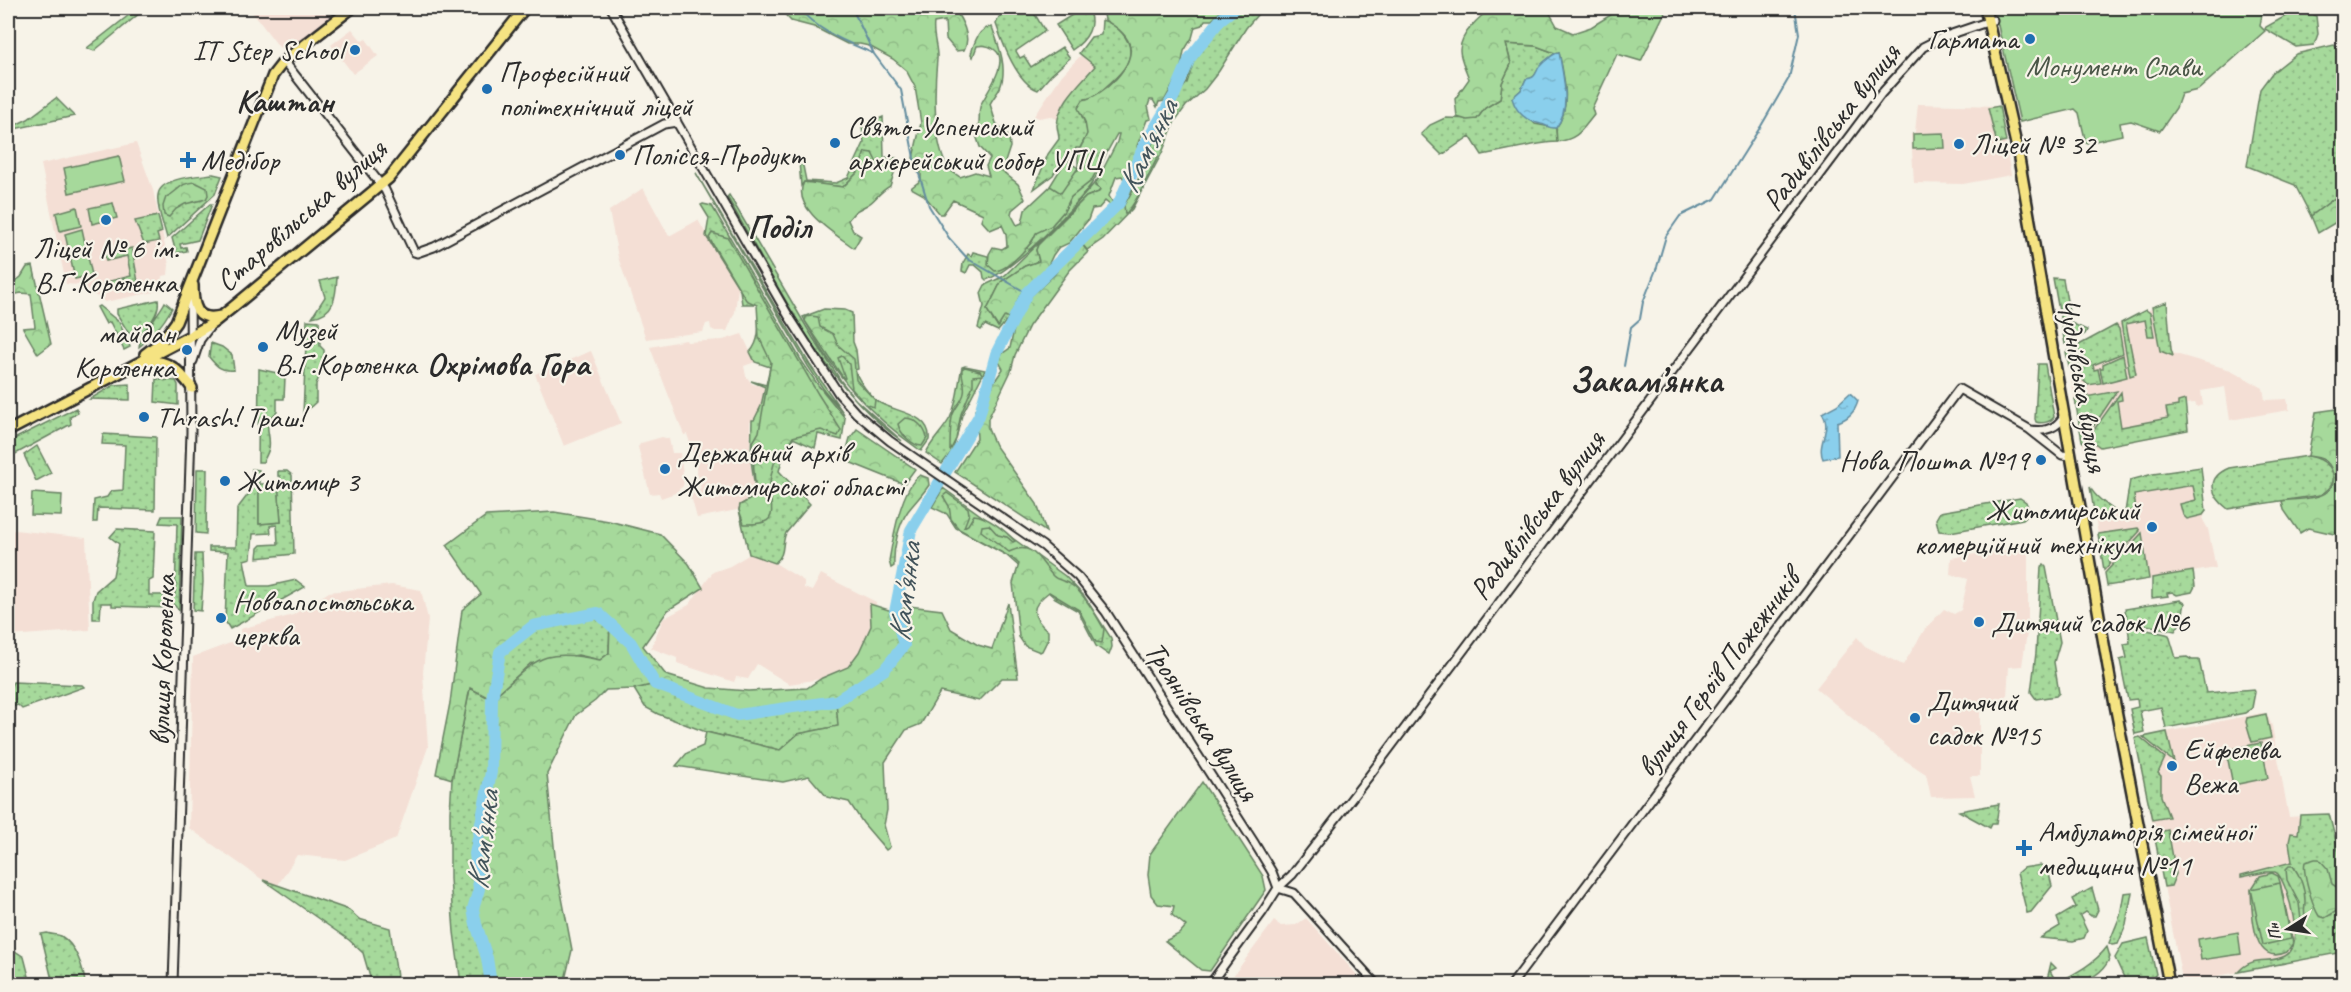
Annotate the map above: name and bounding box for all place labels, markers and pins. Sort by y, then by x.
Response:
place label: Гармата [1928,20,2021,58]
place label: IT Step School [193,31,348,69]
marker: Гармата [2023,32,2037,46]
marker: IT Step School [348,43,362,57]
place label: Професійний політехнічний ліцей [499,53,694,125]
marker: Професійний політехнічний ліцей [480,82,494,96]
place label: Свято-Успенський архієрейський собор УПЦ [847,107,1105,179]
place label: Ліцей № 32 [1971,125,2098,163]
place label: Полісся-Продукт [632,136,807,174]
marker: Свято-Успенський архієрейський собор УПЦ [828,136,842,150]
marker: Ліцей № 32 [1952,137,1966,151]
place label: Медібор [201,141,281,179]
marker: Полісся-Продукт [613,148,627,162]
marker: Медібор [179,151,197,169]
marker: Ліцей № 6 ім. В.Г.Короленка [99,213,113,227]
place label: Ліцей № 6 ім. В.Г.Короленка [33,229,179,301]
place label: Музей В.Г.Короленка [275,311,419,383]
place label: майдан Короленка [74,314,177,386]
marker: Музей В.Г.Короленка [256,340,270,354]
marker: майдан Короленка [180,343,194,357]
place label: Thrash! Траш! [156,398,310,436]
marker: Thrash! Траш! [137,410,151,424]
place label: Державний архів Житомирської області [677,433,908,505]
place label: Нова Пошта №19 [1840,441,2031,479]
marker: Нова Пошта №19 [2034,453,2048,467]
place label: Житомир 3 [237,462,361,500]
marker: Державний архів Житомирської області [658,462,672,476]
marker: Житомир 3 [218,474,232,488]
place label: Житомирський комерційний технікум [1914,491,2143,563]
marker: Житомирський комерційний технікум [2145,520,2159,534]
place label: Новоапостольська церква [233,582,415,654]
place label: Дитячий садок №6 [1991,603,2191,641]
marker: Новоапостольська церква [214,611,228,625]
marker: Дитячий садок №6 [1972,615,1986,629]
place label: Дитячий садок №15 [1927,682,2042,754]
marker: Дитячий садок №15 [1908,711,1922,725]
place label: Ейфелева Вежа [2184,730,2282,802]
marker: Ейфелева Вежа [2165,759,2179,773]
place label: Амбулаторія сімейної медицини №11 [2038,812,2258,884]
marker: Амбулаторія сімейної медицини №11 [2015,839,2033,857]

